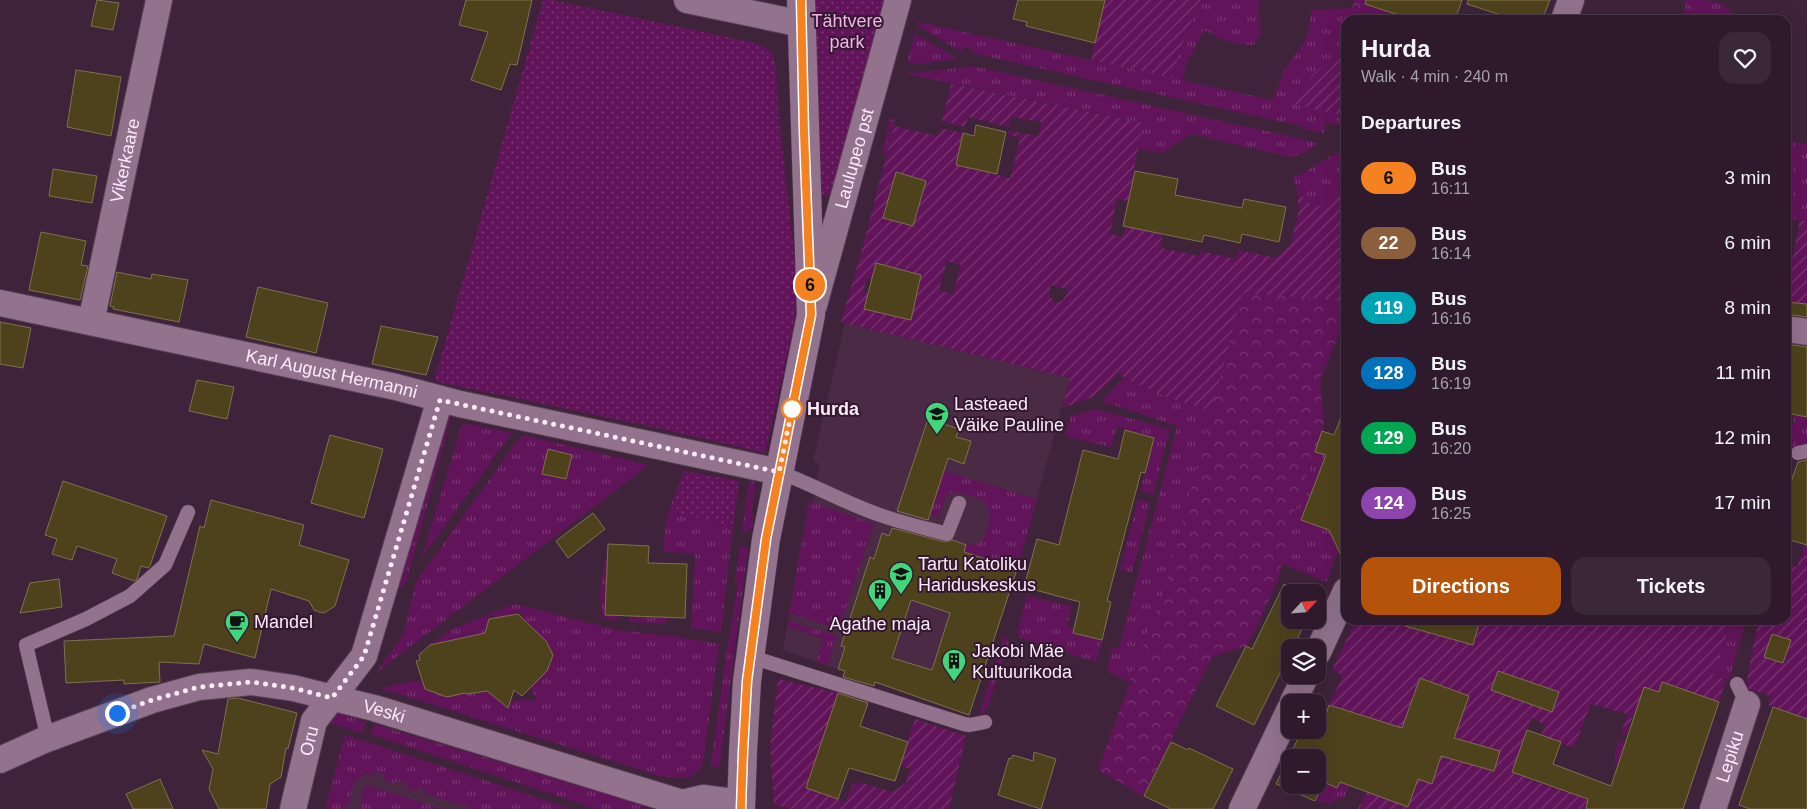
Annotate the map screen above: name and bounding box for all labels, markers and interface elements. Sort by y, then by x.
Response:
park label: Tähtvere park [811,11,883,52]
button: heart [1719,32,1771,84]
text: Hurda [1361,35,1430,62]
text: Walk · 4 min · 240 m [1361,68,1508,85]
street label: Laulupeo pst [831,106,878,211]
text: Departures [1361,112,1461,133]
street label: Vikerkaare [106,117,144,205]
text: Bus [1431,158,1467,179]
text: 3 min [1725,167,1771,188]
text: 6 [1383,168,1394,188]
text: 16:11 [1431,180,1470,197]
text: Bus [1431,223,1467,244]
text: 6 min [1725,232,1771,253]
text: 22 [1378,233,1399,253]
text: 16:14 [1431,245,1471,262]
line badge: 6 [794,269,826,301]
text: 6 [805,275,815,295]
text: Bus [1431,288,1467,309]
text: 8 min [1725,297,1771,318]
text: 119 [1374,298,1403,318]
text: 16:16 [1431,310,1471,327]
street label: Karl August Hermanni [244,345,420,402]
text: Bus [1431,353,1467,374]
text: 11 min [1715,362,1771,383]
text: 128 [1373,363,1404,383]
text: 16:19 [1431,375,1471,392]
place label: Lasteaed Väike Pauline [954,394,1064,435]
marker: Hurda [781,398,803,420]
place label: Hurda [807,399,860,419]
school or university icon: Lasteaed Väike Pauline [924,401,950,435]
text: Bus [1431,418,1467,439]
text: 12 min [1714,427,1771,448]
text: 129 [1373,428,1404,448]
text: 16:20 [1431,440,1471,457]
text: Bus [1431,483,1467,504]
text: 17 min [1714,492,1771,513]
text: 124 [1373,493,1404,513]
text: 16:25 [1431,505,1471,522]
place label: Tartu Katoliku Hariduskeskus [918,554,1036,595]
button: Directions [1361,557,1561,615]
button: Tickets [1571,557,1771,615]
school or university icon: Tartu Katoliku Hariduskeskus [888,561,914,595]
building icon: Agathe maja [867,578,893,612]
north arrow [1281,584,1326,629]
map controls [1281,584,1326,794]
cafe icon: Mandel [224,609,250,643]
place label: Mandel [254,612,313,632]
place label: Agathe maja [829,614,932,634]
button: layers [1281,639,1326,684]
place label: Jakobi Mäe Kultuurikoda [972,641,1073,682]
building icon: Jakobi Mäe Kultuurikoda [941,648,967,682]
button: + [1281,694,1326,739]
street label: Veski [361,696,408,727]
your location [105,701,130,726]
street label: Oru [296,724,322,758]
street label: Lepiku [1712,728,1748,785]
button: − [1281,749,1326,794]

